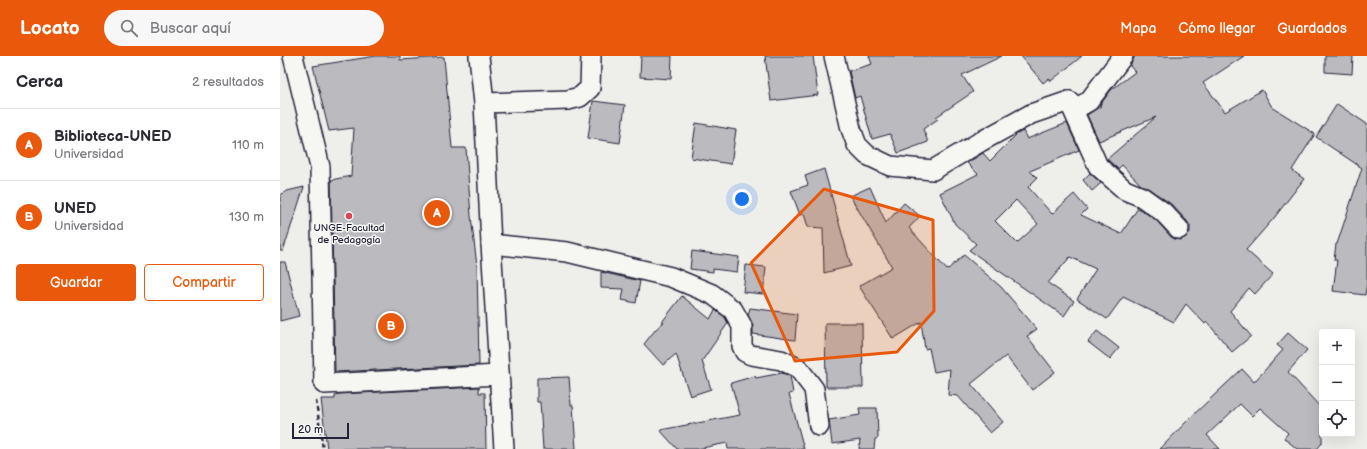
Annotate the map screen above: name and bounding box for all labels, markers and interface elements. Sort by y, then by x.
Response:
search box [104,10,384,46]
text: Locato [20,17,80,40]
icon: search [118,17,140,39]
text: Buscar aquí [150,19,231,38]
text: Mapa [1120,20,1156,37]
text: Cómo llegar [1178,20,1255,37]
text: Guardados [1277,20,1347,37]
text: Cerca [16,72,63,92]
text: 2 resultados [192,74,264,90]
text: Biblioteca-UNED [54,127,172,146]
text: A [25,137,33,153]
text: 110 m [232,137,264,153]
text: Universidad [54,146,124,162]
your location [732,189,752,209]
pin: A [424,198,450,228]
text: UNED [54,199,96,218]
text: B [24,209,34,225]
text: 130 m [229,209,264,225]
marker: UNGE-Facultad de Pedagogía [344,211,354,221]
text: Universidad [54,218,124,234]
place label: UNGE-Facultad de Pedagogía [313,222,385,246]
button: Guardar [16,264,136,301]
button: Compartir [144,264,264,301]
pin: B [378,311,404,341]
map controls [1319,329,1355,437]
button: + [1319,329,1355,365]
button: − [1319,365,1355,401]
button: locate [1319,401,1355,437]
scale bar [292,421,349,440]
text: 20 m [298,423,323,436]

